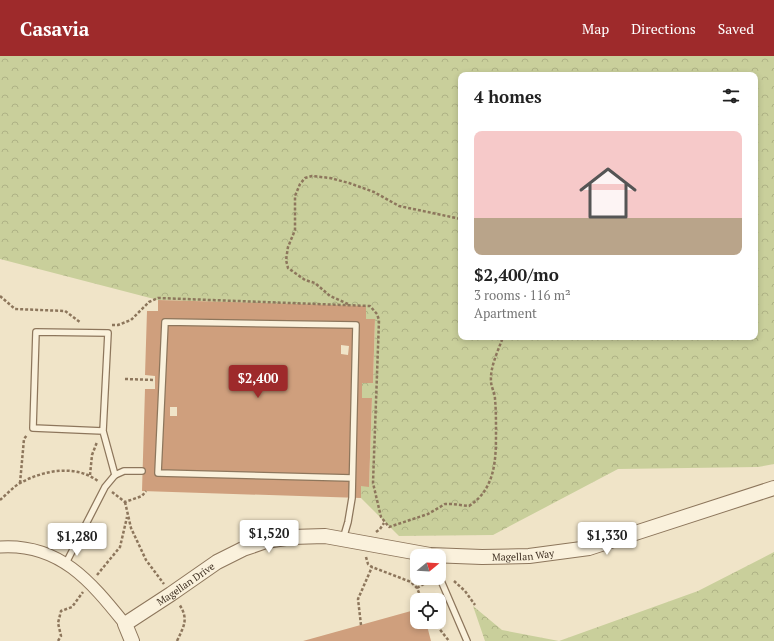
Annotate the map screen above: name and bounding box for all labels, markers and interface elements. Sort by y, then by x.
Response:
text: Casavia [20,16,89,41]
text: Map [582,19,609,38]
text: Directions [631,19,696,38]
text: Saved [718,19,754,38]
text: 4 homes [474,85,542,108]
icon: filters [720,85,742,107]
icon: home [572,157,644,229]
text: $2,400/mo [474,263,559,286]
text: 3 rooms · 116 m² [474,286,571,304]
text: Apartment [474,304,537,322]
pin: $2,400 [225,365,291,399]
text: $2,400 [238,369,278,387]
pin: $1,520 [236,520,302,554]
pin: $1,330 [574,522,640,556]
pin: $1,280 [44,523,110,557]
text: $1,520 [249,524,289,542]
text: $1,330 [587,526,627,544]
text: $1,280 [57,527,97,545]
street label: Magellan Way [492,546,556,563]
north arrow [410,549,446,585]
map controls [410,549,446,629]
street label: Magellan Drive [154,559,217,608]
button: locate [410,593,446,629]

